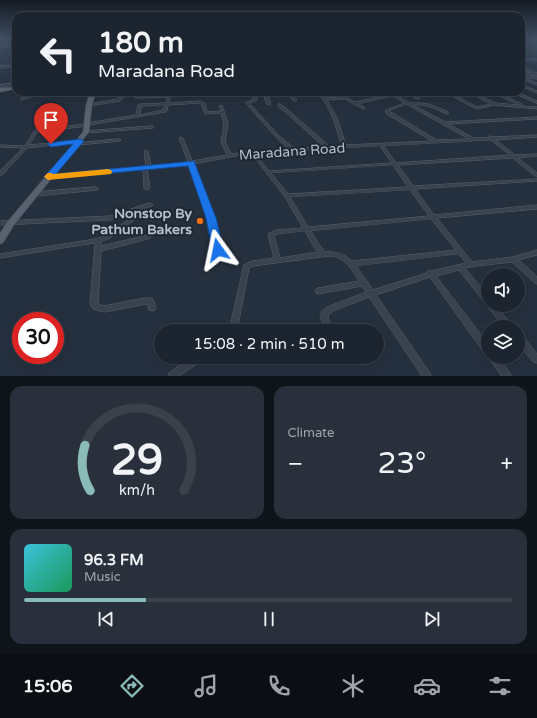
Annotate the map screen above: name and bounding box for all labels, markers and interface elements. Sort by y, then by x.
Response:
text: 180 m [98,26,184,60]
icon: left [32,28,84,80]
text: Maradana Road [98,60,235,82]
pin [34,103,68,144]
icon: arrive [40,109,62,131]
street label: Maradana Road [238,139,346,164]
place label: Nonstop By Pathum Bakers [91,205,192,238]
marker: Nonstop By Pathum Bakers [195,216,205,226]
position arrow [197,229,239,271]
map controls [481,268,525,364]
button: sound [481,268,525,312]
speed limit sign: 30 [12,312,64,364]
button: layers [481,320,525,364]
text: 15:08 · 2 min · 510 m [194,335,344,353]
text: Climate [288,425,334,441]
text: 29 [111,435,163,485]
text: 23° [377,445,426,482]
text: − [288,451,303,477]
text: + [501,451,513,477]
text: km/h [119,481,155,498]
text: 96.3 FM [84,551,144,569]
text: Music [84,569,121,585]
icon: previous [95,608,117,630]
icon: pause [258,608,280,630]
icon: next [421,608,443,630]
icon: directions [118,672,146,700]
icon: music [192,672,220,700]
icon: phone [265,672,293,700]
icon: climate [339,672,367,700]
icon: car [413,672,441,700]
icon: filters [486,672,514,700]
text: 15:06 [23,675,73,697]

